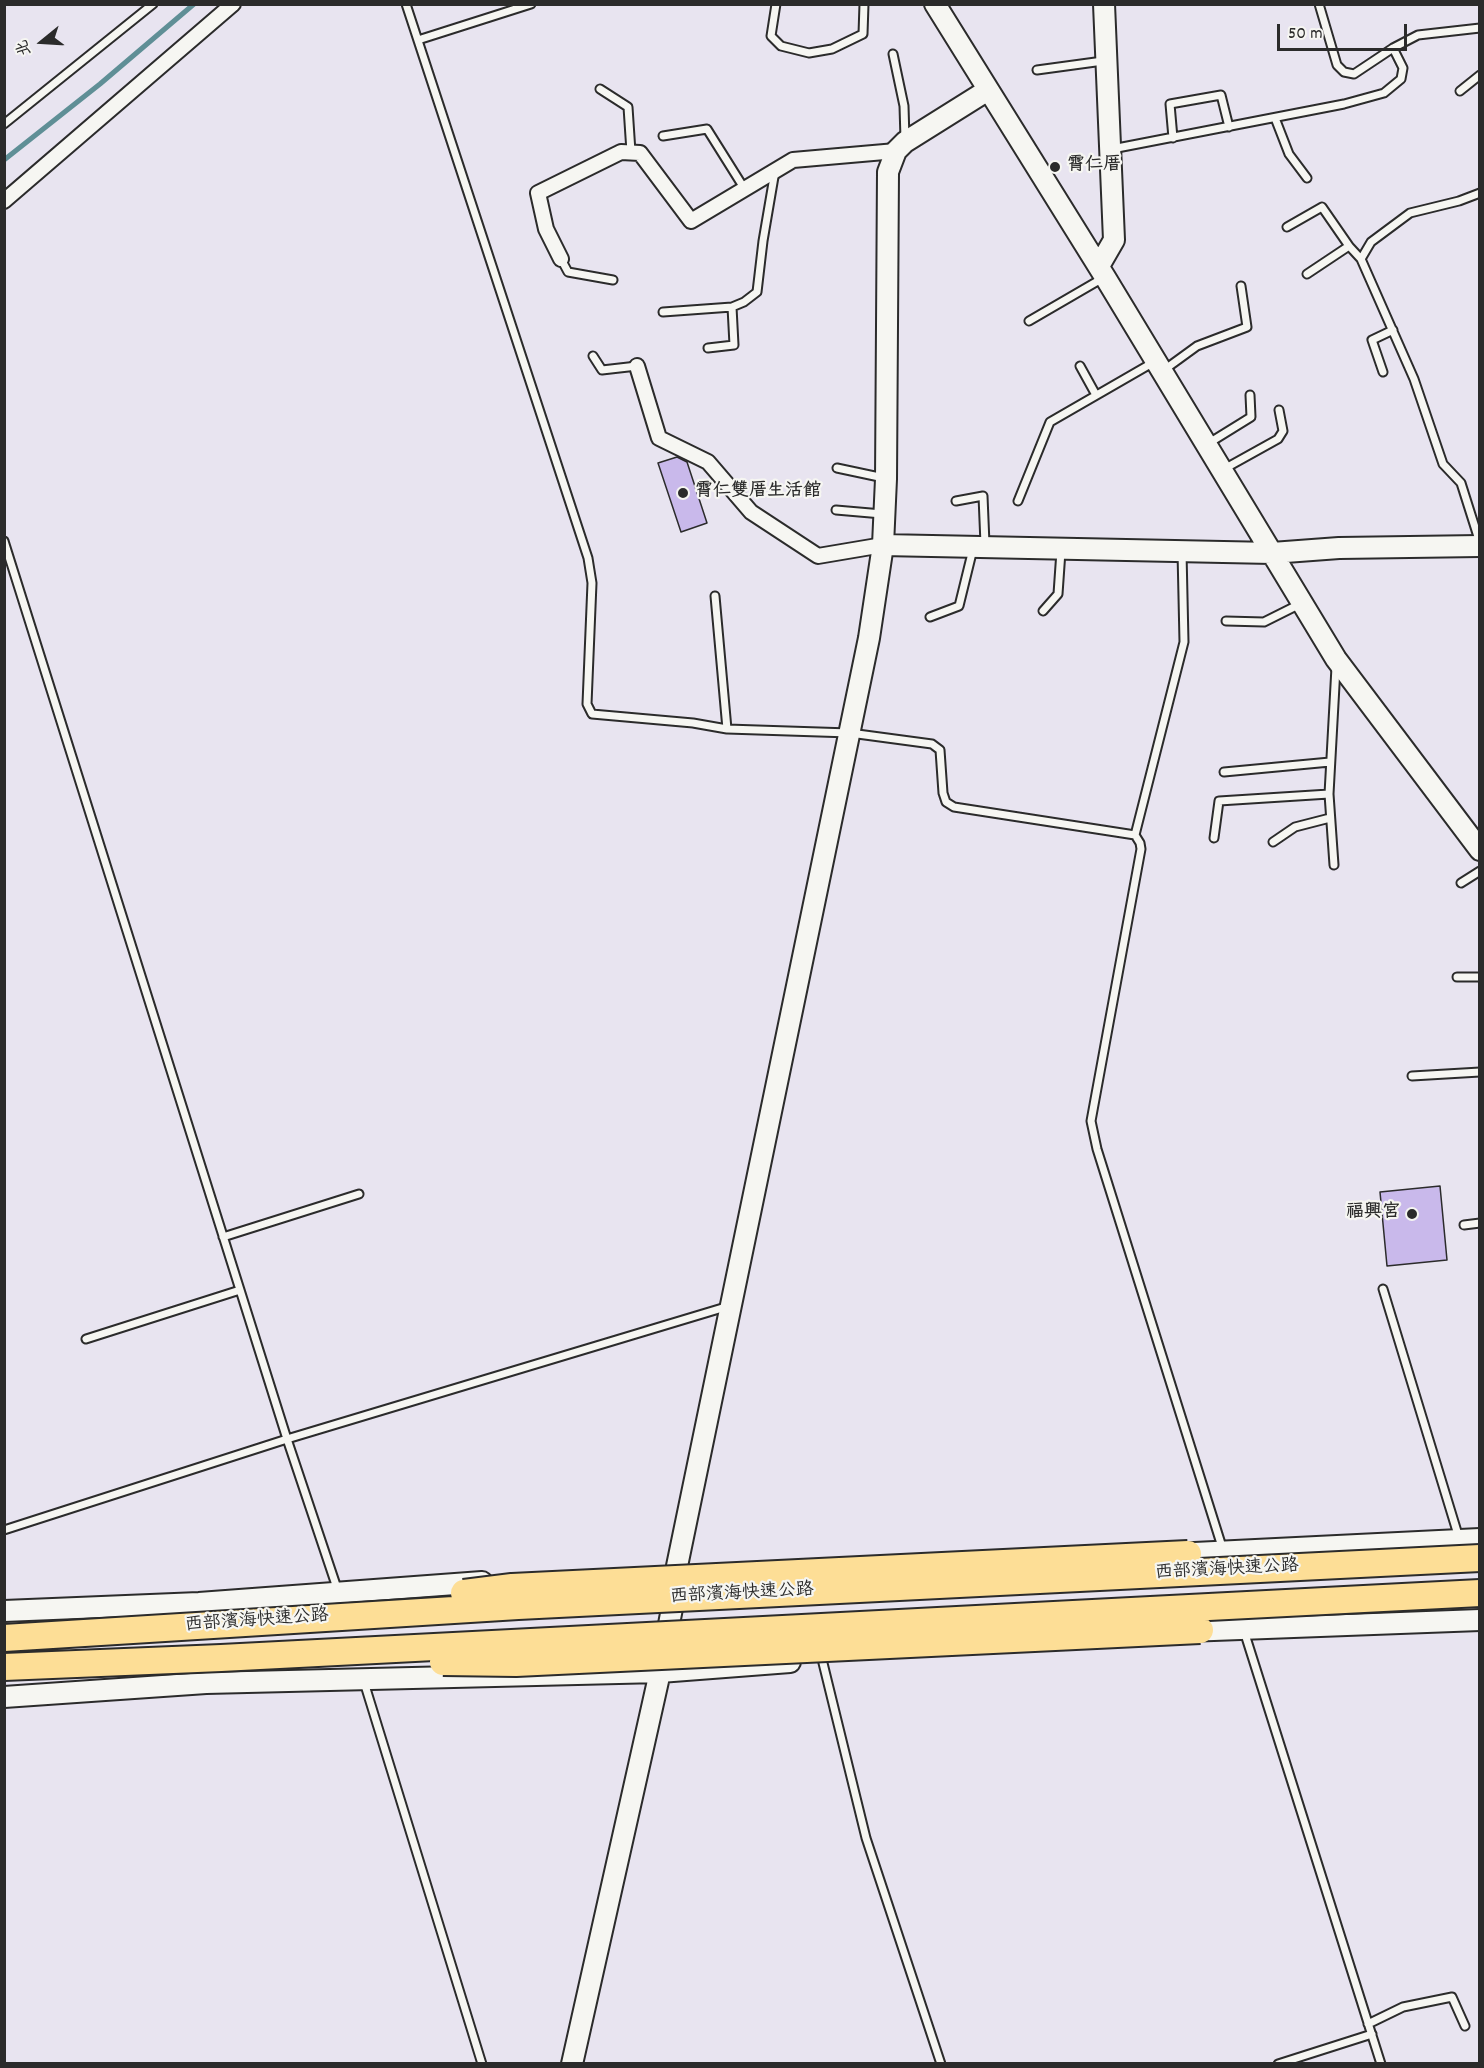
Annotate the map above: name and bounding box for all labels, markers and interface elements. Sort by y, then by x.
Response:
north arrow [12,12,72,72]
scale bar [1280,12,1410,50]
text: 50 m [1288,22,1323,47]
text: 北 [11,37,38,59]
place label: 霄仁厝 [1067,156,1121,178]
marker: 霄仁厝 [1048,160,1062,174]
place label: 霄仁雙厝生活館 [695,482,821,504]
marker: 霄仁雙厝生活館 [676,486,690,500]
place label: 福興宮 [1346,1203,1400,1225]
marker: 福興宮 [1405,1207,1419,1221]
street label: 西部濱海快速公路 [1155,1556,1299,1586]
street label: 西部濱海快速公路 [670,1580,814,1610]
street label: 西部濱海快速公路 [184,1606,330,1638]

